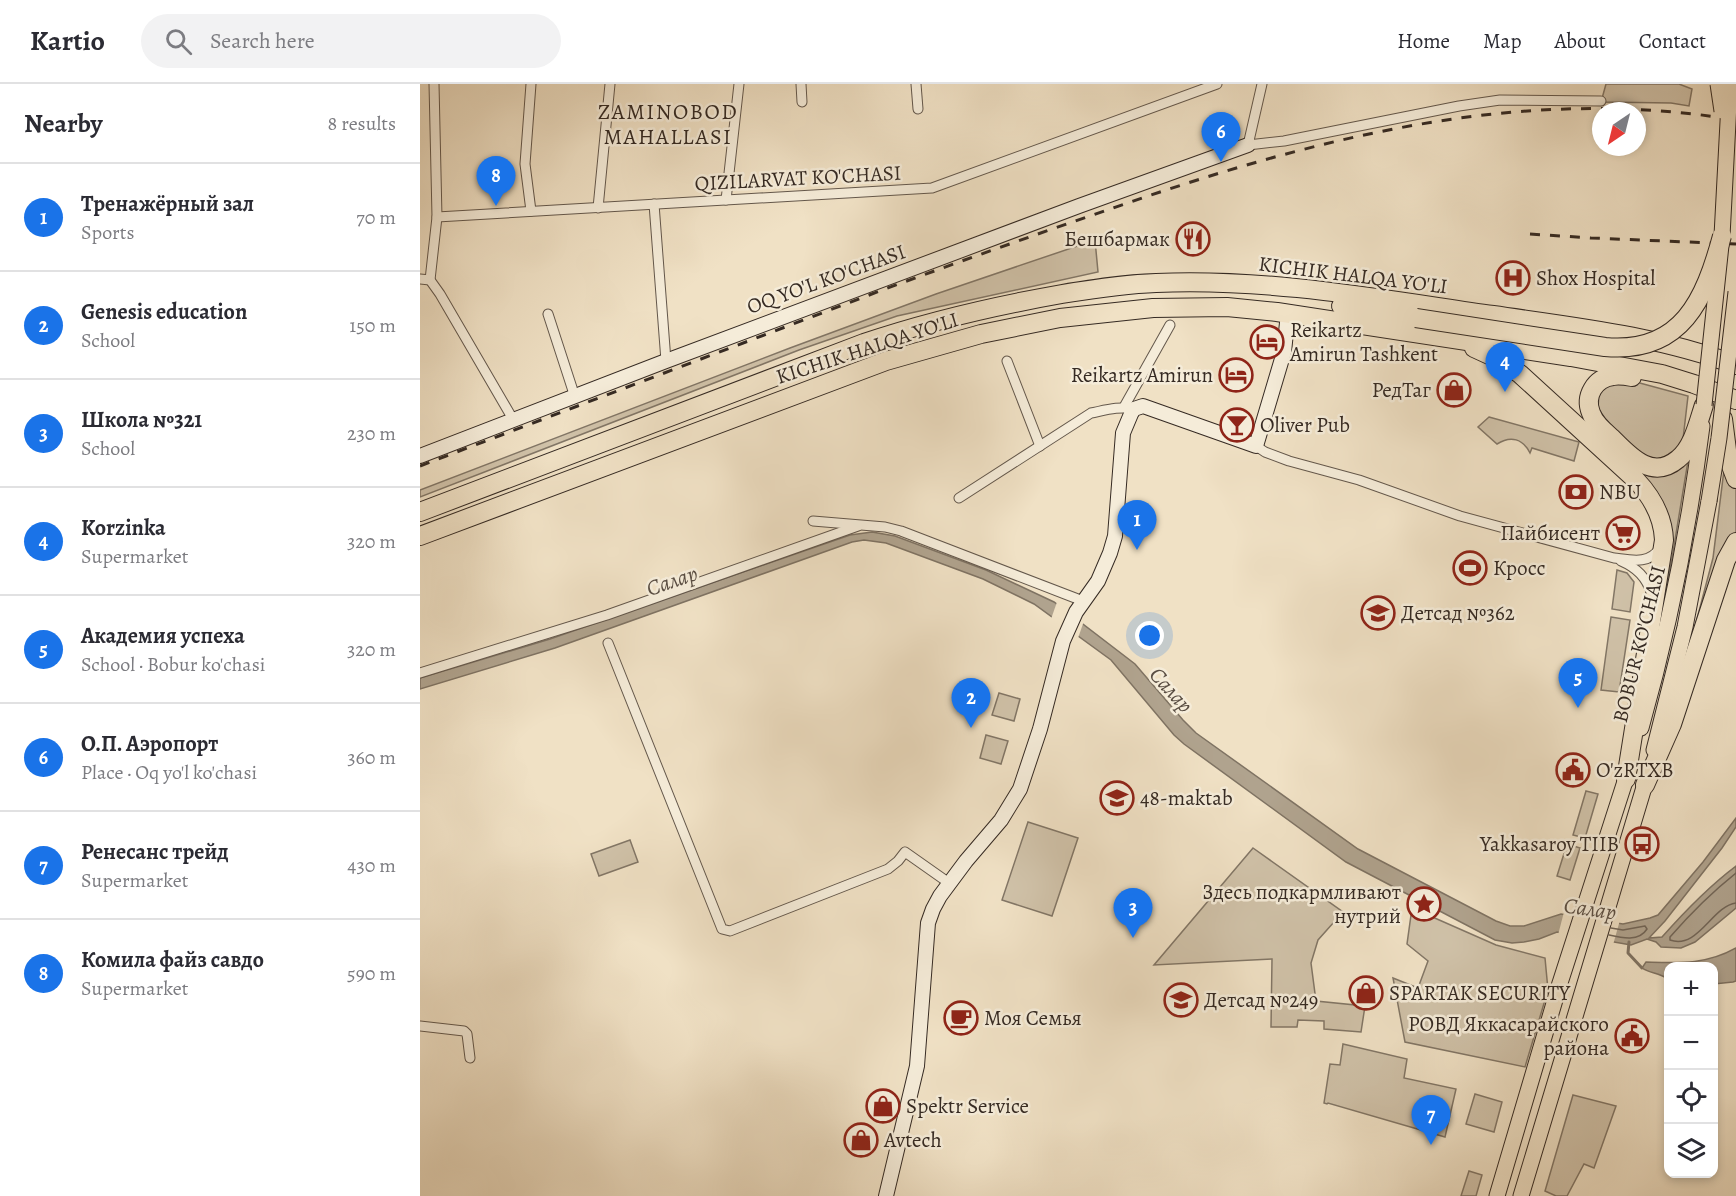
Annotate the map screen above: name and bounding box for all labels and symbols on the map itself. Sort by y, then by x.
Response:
district label: ZAMINOBOD MAHALLASI [598,97,738,152]
north arrow [1592,102,1646,156]
pin: 6 [1202,112,1240,162]
pin: 8 [476,156,516,206]
street label: QIZILARVAT KO'CHASI [694,159,902,197]
restaurant icon: Бешбармак [1175,221,1211,257]
place label: Бешбармак [1064,225,1170,253]
street label: OQ YO'L KO'CHASI [743,237,909,321]
street label: KICHIK HALQA YO'LI [1257,250,1449,300]
hospital icon: Shox Hospital [1495,260,1531,296]
place label: Shox Hospital [1536,264,1655,292]
street label: KICHIK HALQA YO'LI [772,305,962,391]
place label: Reikartz Amirun Tashkent [1289,316,1438,368]
hotel icon: Reikartz Amirun Tashkent [1249,324,1285,360]
pin: 4 [1486,342,1524,392]
hotel icon: Reikartz Amirun [1218,357,1254,393]
place label: Reikartz Amirun [1071,361,1213,389]
shop icon: РедТаг [1436,372,1472,408]
place label: РедТаг [1372,376,1431,404]
bar icon: Oliver Pub [1219,407,1255,443]
place label: Oliver Pub [1260,411,1350,439]
bank icon: NBU [1558,474,1594,510]
place label: NBU [1599,478,1641,506]
pin: 1 [1118,500,1156,550]
supermarket icon: Пайбисент [1605,515,1641,551]
place label: Пайбисент [1500,519,1600,547]
sports icon: Кросс [1452,550,1488,586]
place label: Кросс [1493,554,1546,582]
water label: Салар [642,558,702,604]
street label: BOBUR KO'CHASI [1606,562,1672,726]
school or university icon: Детсад №362 [1360,595,1396,631]
place label: Детсад №362 [1401,599,1515,627]
your location [1135,621,1164,650]
pin: 5 [1558,658,1598,708]
water label: Салар [1142,660,1200,720]
pin: 2 [952,678,990,728]
public building icon: O'zRTXB [1555,752,1591,788]
place label: O'zRTXB [1596,756,1674,784]
school or university icon: 48-maktab [1099,780,1135,816]
place label: 48-maktab [1140,784,1233,812]
bus stop icon: Yakkasaroy TIIB [1624,826,1660,862]
place label: Yakkasaroy TIIB [1479,830,1619,858]
place label: Здесь подкармливают нутрий [1202,878,1401,930]
place icon: Здесь подкармливают нутрий [1406,886,1442,922]
pin: 3 [1114,888,1152,938]
water label: Салар [1562,890,1618,928]
shop icon: SPARTAK SECURITY [1348,975,1384,1011]
place label: SPARTAK SECURITY [1389,979,1571,1007]
school or university icon: Детсад №249 [1163,982,1199,1018]
place label: Детсад №249 [1204,986,1318,1014]
cafe icon: Моя Семья [943,1000,979,1036]
place label: Моя Семья [984,1004,1082,1032]
place label: РОВД Яккасарайского района [1408,1010,1609,1062]
public building icon: РОВД Яккасарайского района [1614,1018,1650,1054]
shop icon: Spektr Service [865,1088,901,1124]
place label: Spektr Service [906,1092,1029,1120]
pin: 7 [1412,1096,1450,1145]
shop icon: Avtech [843,1122,879,1158]
place label: Avtech [883,1126,942,1154]

